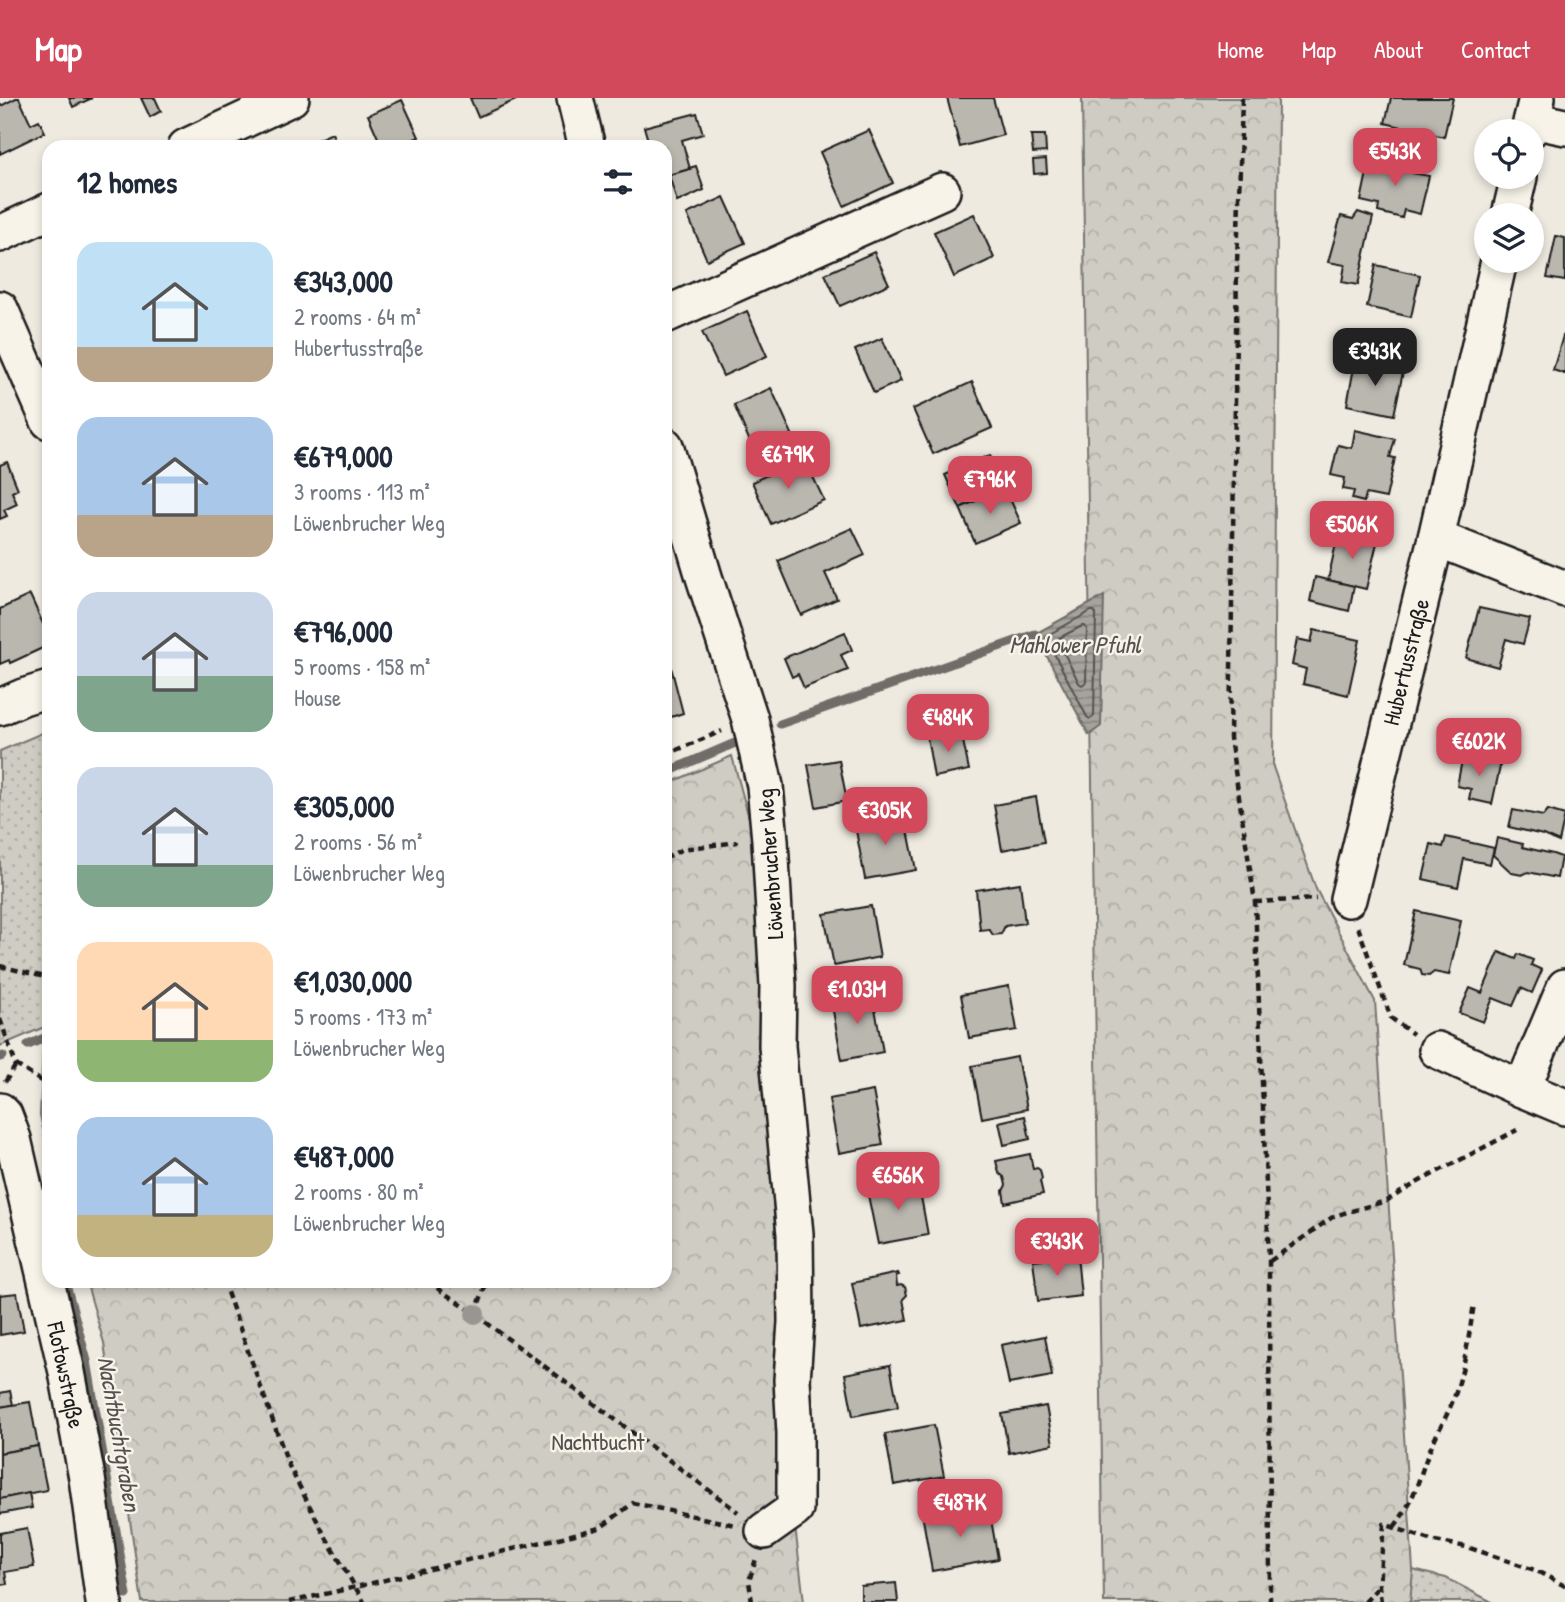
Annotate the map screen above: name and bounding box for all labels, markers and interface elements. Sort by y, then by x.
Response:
text: Map [35,27,82,71]
text: Home [1217,33,1264,65]
text: Map [1302,33,1336,65]
text: About [1374,33,1423,65]
text: Contact [1461,33,1530,65]
map controls [1474,119,1544,273]
button: locate [1474,119,1544,189]
pin: €543K [1346,129,1444,188]
text: €543K [1369,135,1421,166]
text: 12 homes [77,162,177,202]
icon: filters [599,163,637,201]
button: layers [1474,203,1544,273]
text: €343,000 [294,261,393,301]
icon: home [133,270,217,354]
text: 2 rooms · 64 m² [294,301,421,332]
pin: €343K [1326,328,1424,388]
text: Hubertusstraße [294,332,423,363]
text: €343K [1349,335,1401,366]
pin: €679K [739,432,837,491]
text: €679,000 [294,436,393,476]
text: €679K [762,438,814,469]
icon: home [133,445,217,529]
pin: €796K [941,456,1039,516]
text: €796K [964,463,1016,494]
text: 3 rooms · 113 m² [294,476,430,507]
pin: €506K [1303,502,1401,561]
text: Löwenbrucher Weg [294,507,445,538]
text: €506K [1326,508,1378,539]
street label: Hubertusstraße [1375,595,1436,728]
text: €796,000 [294,611,393,651]
icon: home [133,620,217,704]
water label: Mahlower Pfuhl [1009,628,1142,660]
text: 5 rooms · 158 m² [294,651,430,682]
text: House [294,682,341,713]
pin: €484K [899,694,997,754]
text: €484K [923,701,973,732]
pin: €602K [1430,718,1528,778]
text: €602K [1452,725,1506,756]
text: €305,000 [294,786,394,826]
street label: Löwenbrucher Weg [749,788,790,940]
pin: €305K [836,788,934,847]
text: €305K [858,794,912,825]
icon: home [133,795,217,879]
text: 2 rooms · 56 m² [294,826,422,857]
text: Löwenbrucher Weg [294,857,445,888]
text: €1,030,000 [294,961,412,1001]
pin: €1.03M [800,967,914,1026]
icon: home [133,970,217,1054]
text: €1.03M [828,973,886,1004]
text: 5 rooms · 173 m² [294,1001,432,1032]
text: Löwenbrucher Weg [294,1032,445,1063]
text: €487,000 [294,1136,394,1176]
icon: home [133,1145,217,1229]
pin: €656K [849,1152,947,1212]
text: €656K [872,1159,924,1190]
text: 2 rooms · 80 m² [294,1176,424,1207]
text: Löwenbrucher Weg [294,1207,445,1238]
pin: €343K [1008,1218,1106,1278]
text: €343K [1031,1225,1083,1256]
street label: Flotowstraße [40,1318,93,1431]
water label: Nachtbuchtgraben [90,1354,150,1516]
park label: Nachtbucht [552,1426,646,1457]
pin: €487K [911,1480,1009,1539]
text: €487K [933,1486,987,1517]

